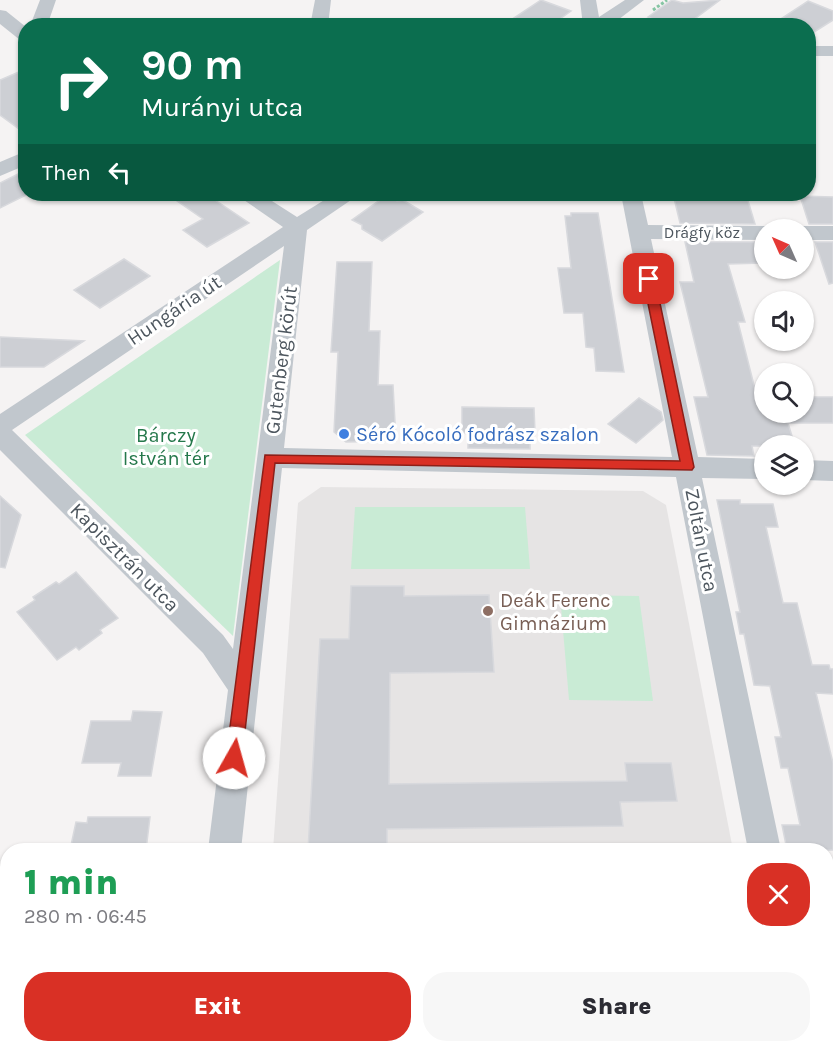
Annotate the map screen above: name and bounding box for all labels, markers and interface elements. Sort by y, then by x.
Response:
text: 90 m [141,40,244,90]
icon: right [42,42,120,120]
text: Murányi utca [141,91,303,123]
icon: left [103,156,136,189]
text: Then [42,160,91,186]
north arrow [754,219,814,279]
map controls [754,219,814,495]
street label: Drágfy köz [664,223,740,242]
pin [623,253,674,304]
icon: arrive [632,262,665,295]
street label: Hungária út [123,270,226,350]
street label: Gutenberg körút [261,284,302,435]
button: sound [754,291,814,351]
button: search [754,363,814,423]
place label: Séró Kócoló fodrász szalon [356,423,599,446]
park label: Bárczy István tér [123,424,210,470]
marker: Séró Kócoló fodrász szalon [337,427,351,441]
button: layers [754,435,814,495]
street label: Zoltán utca [680,487,723,594]
street label: Kapisztrán utca [65,498,184,617]
place label: Deák Ferenc Gimnázium [500,589,611,635]
marker: Deák Ferenc Gimnázium [481,604,495,618]
position arrow [202,726,266,790]
text: 1 min [24,861,118,903]
button: close [747,863,810,926]
text: 280 m · 06:45 [24,905,147,928]
button: Exit [24,972,411,1041]
button: Share [423,972,810,1041]

